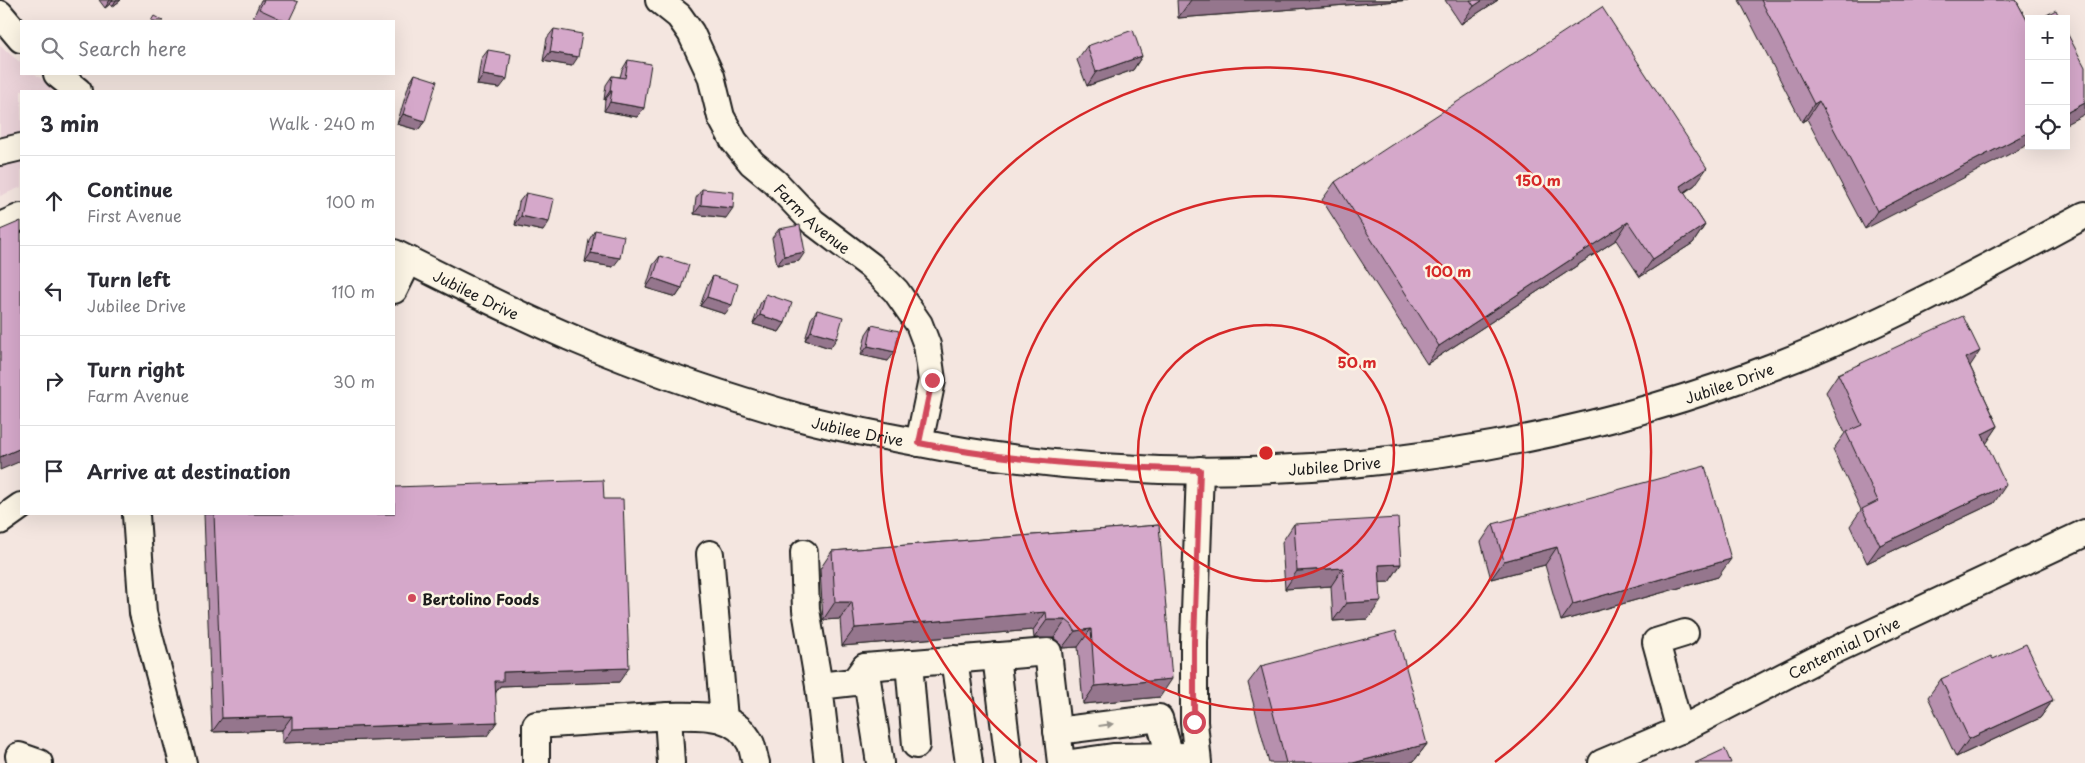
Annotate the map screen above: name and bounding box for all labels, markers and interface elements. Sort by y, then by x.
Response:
map controls [2025,15,2070,150]
button: + [2025,15,2070,60]
search box [20,20,395,75]
icon: search [38,34,66,62]
text: Search here [78,34,187,62]
button: − [2025,60,2070,105]
button: locate [2025,105,2070,150]
text: 3 min [40,107,99,139]
text: Walk · 240 m [269,111,375,135]
text: 150 m [1515,168,1561,191]
text: Continue [87,175,173,203]
street label: Farm Avenue [770,177,856,258]
icon: ahead [40,187,68,215]
text: 100 m [326,189,375,213]
text: First Avenue [87,203,182,227]
text: 100 m [1425,259,1471,282]
street label: Jubilee Drive [430,263,523,325]
text: Turn left [87,265,171,293]
icon: left [40,277,68,305]
text: 110 m [332,279,375,303]
text: Jubilee Drive [87,293,186,317]
text: 50 m [1338,350,1376,373]
text: Turn right [87,355,185,383]
street label: Jubilee Drive [1681,356,1777,408]
icon: right [40,367,68,395]
text: 30 m [333,369,375,393]
route end [921,369,944,392]
text: Farm Avenue [87,383,189,407]
street label: Jubilee Drive [809,410,906,451]
centre of rings [1257,444,1275,462]
street label: Jubilee Drive [1287,450,1382,480]
icon: arrive [40,457,68,485]
text: Arrive at destination [87,457,291,485]
place label: Bertolino Foods [422,587,539,610]
marker: Bertolino Foods [406,592,418,604]
street label: Centennial Drive [1784,610,1903,684]
route start [1183,711,1206,734]
one-way arrow [1098,721,1114,729]

